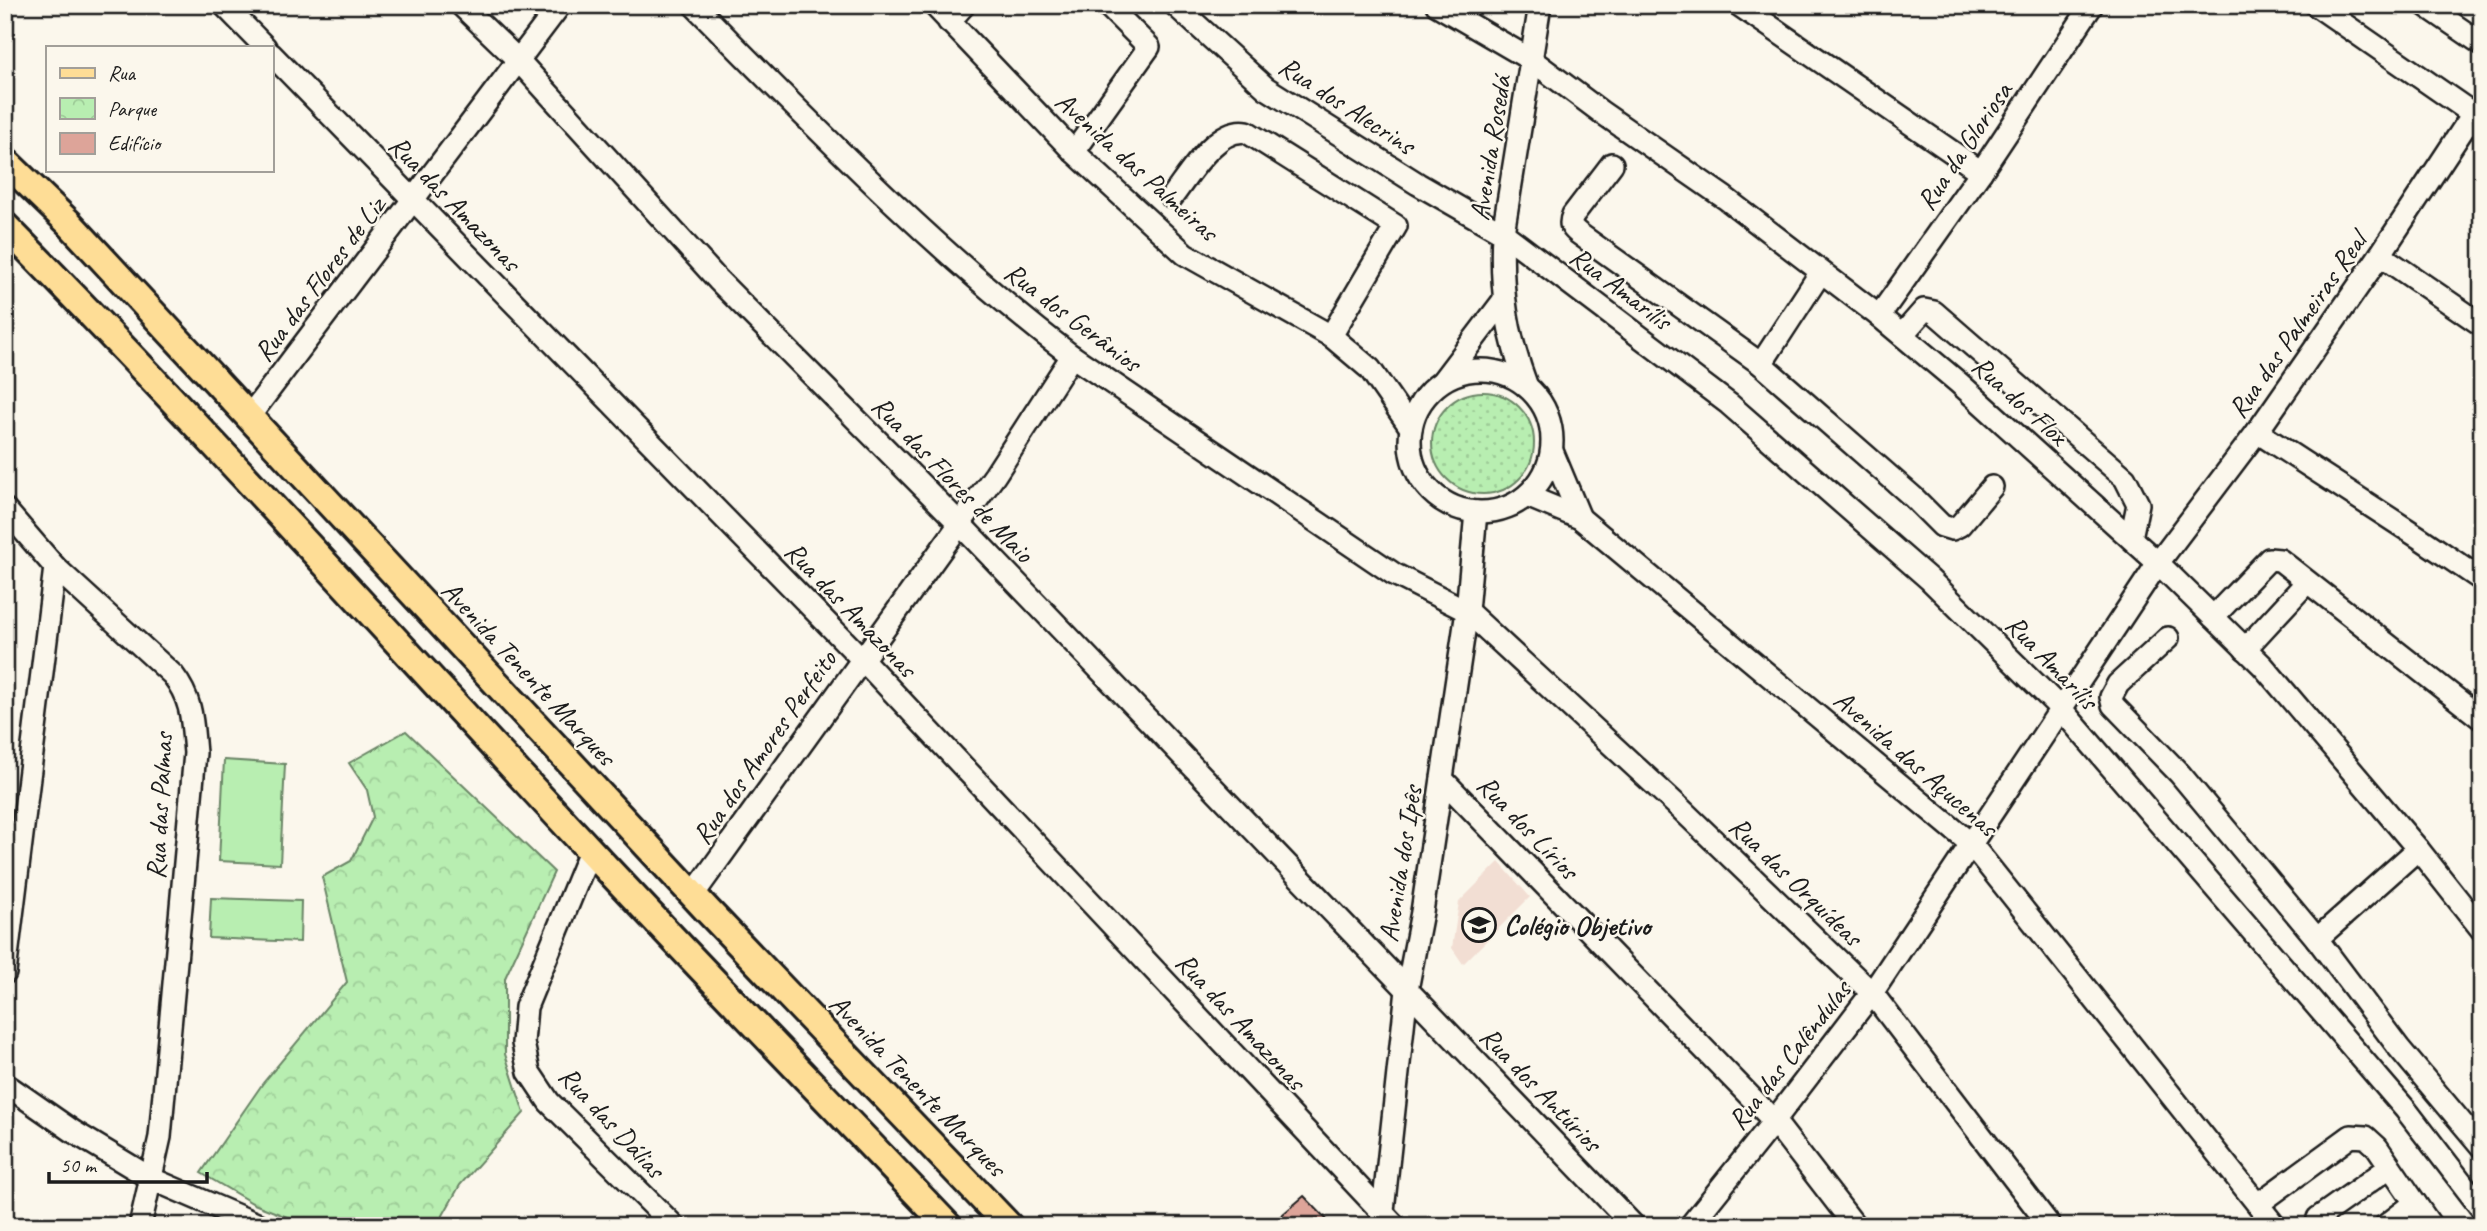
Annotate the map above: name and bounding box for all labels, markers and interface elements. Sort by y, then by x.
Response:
legend [46,46,273,172]
street label: Rua dos Alecrins [1272,48,1424,163]
text: Rua [108,60,136,86]
street label: Avenida Rosedá [1461,70,1519,223]
street label: Rua da Gloriosa [1908,74,2021,217]
street label: Avenida das Palmeiras [1048,84,1228,250]
text: Parque [108,96,157,122]
street label: Rua das Amazonas [381,128,530,280]
text: Edifício [108,130,163,156]
street label: Rua das Flores de Liz [246,187,394,368]
street label: Rua das Palmeiras Real [2220,221,2377,425]
street label: Rua Amarílis [1563,238,1681,339]
street label: Rua dos Gerânios [998,254,1150,381]
street label: Rua dos Flox [1965,348,2077,454]
street label: Rua das Flores de Maio [864,388,1043,571]
street label: Rua das Amazonas [777,534,926,686]
street label: Avenida Tenente Marques [434,573,625,775]
street label: Rua Amarílis [1998,607,2107,719]
street label: Rua dos Amores Perfeito [684,642,845,851]
street label: Avenida das Açucenas [1827,682,2007,845]
street label: Rua das Palmas [138,729,180,880]
street label: Rua dos Lírios [1470,767,1588,888]
street label: Avenida dos Ipês [1370,781,1430,944]
street label: Rua das Orquídeas [1722,809,1872,955]
school or university icon: Colégio Objetivo [1460,906,1498,944]
place label: Colégio Objetivo [1504,908,1654,943]
street label: Rua das Amazonas [1168,945,1315,1099]
street label: Rua das Calêndulas [1720,971,1860,1137]
street label: Avenida Tenente Marques [822,986,1016,1185]
street label: Rua dos Antúrios [1473,1019,1611,1161]
street label: Rua das Dálias [551,1059,674,1187]
scale bar [49,1140,206,1184]
text: 50 m [60,1152,98,1178]

